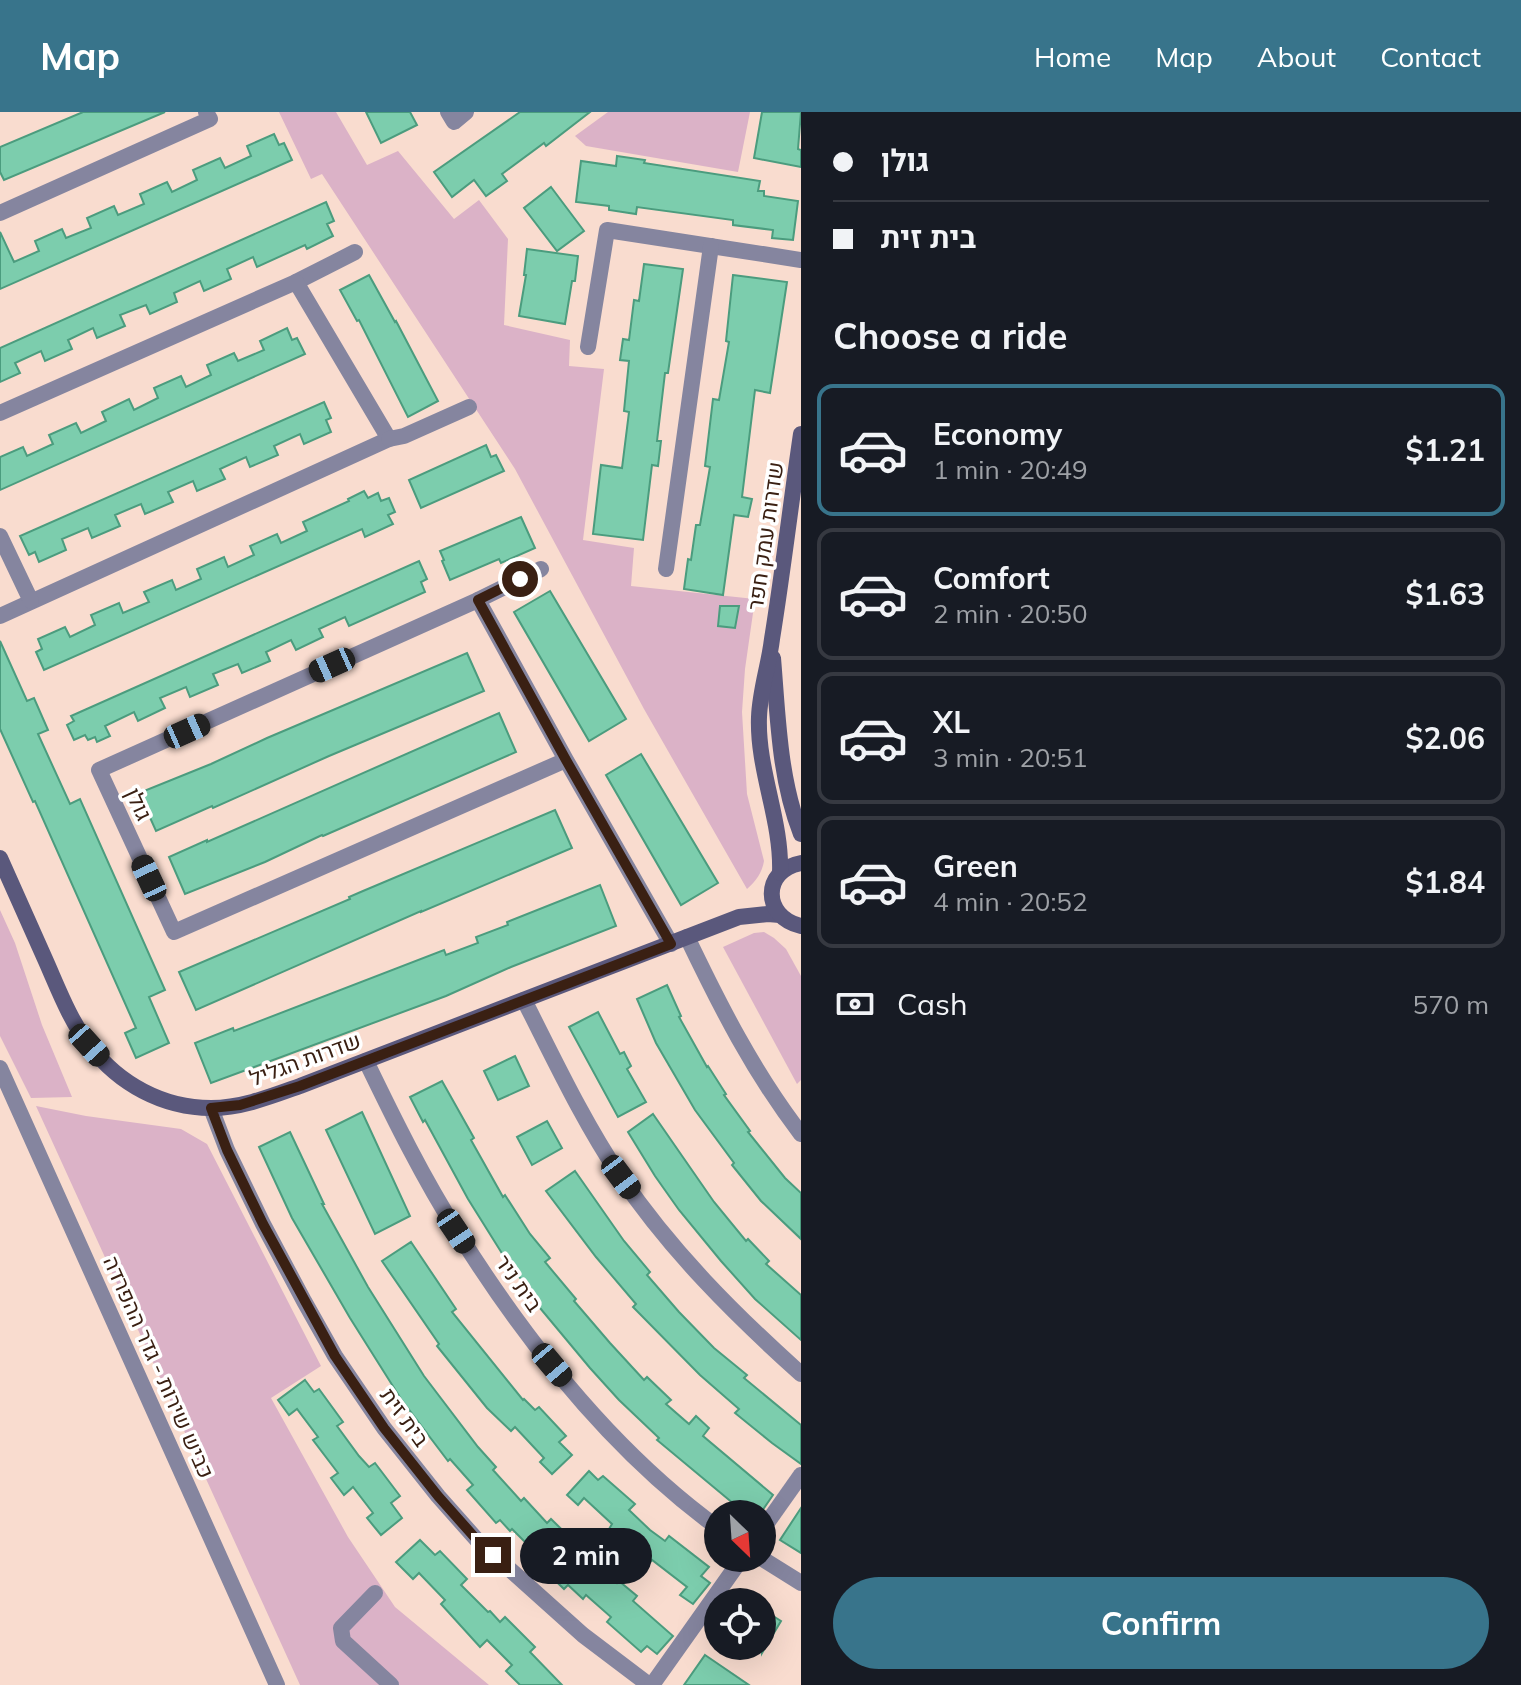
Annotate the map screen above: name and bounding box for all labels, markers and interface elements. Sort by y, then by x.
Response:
text: Map [40,32,120,80]
text: Home [1034,39,1111,74]
text: Map [1155,39,1213,74]
text: About [1257,39,1336,74]
text: Contact [1380,39,1481,74]
text: גולן [881,141,929,179]
text: בית זית [881,218,976,256]
text: Choose a ride [833,313,1067,358]
icon: car [837,414,909,486]
text: Economy [933,415,1062,453]
text: $1.21 [1406,431,1485,469]
text: 1 min · 20:49 [933,453,1088,486]
street label: שדרות עמק חפר [741,460,789,612]
icon: car [837,558,909,630]
text: Comfort [933,559,1050,597]
route start [502,561,538,597]
text: $1.63 [1406,575,1485,613]
text: 2 min · 20:50 [933,597,1088,630]
car [305,644,359,686]
icon: car [837,702,909,774]
text: XL [933,703,970,741]
car [160,710,214,752]
text: $2.06 [1406,719,1485,757]
text: 3 min · 20:51 [933,741,1088,774]
street label: גולן [119,783,159,825]
icon: car [837,846,909,918]
text: Green [933,847,1018,885]
car [128,851,170,905]
text: $1.84 [1406,863,1485,901]
text: 4 min · 20:52 [933,885,1088,918]
icon: cash [833,982,877,1026]
text: Cash [897,985,968,1023]
text: 570 m [1413,988,1489,1021]
car [64,1019,114,1071]
street label: שדרות הגליל [246,1026,364,1092]
car [597,1151,645,1203]
car [433,1204,479,1258]
street label: בית ניר [489,1249,549,1317]
street label: כביש שירות - גדר ההפרדה [97,1251,221,1483]
car [527,1339,577,1391]
street label: בית זית [374,1382,436,1452]
north arrow [704,1500,776,1572]
map controls [704,1500,776,1660]
callout: 2 min [521,1527,653,1583]
route end [475,1537,511,1573]
text: 2 min [552,1539,620,1572]
button: Confirm [833,1577,1489,1669]
button: locate [704,1588,776,1660]

